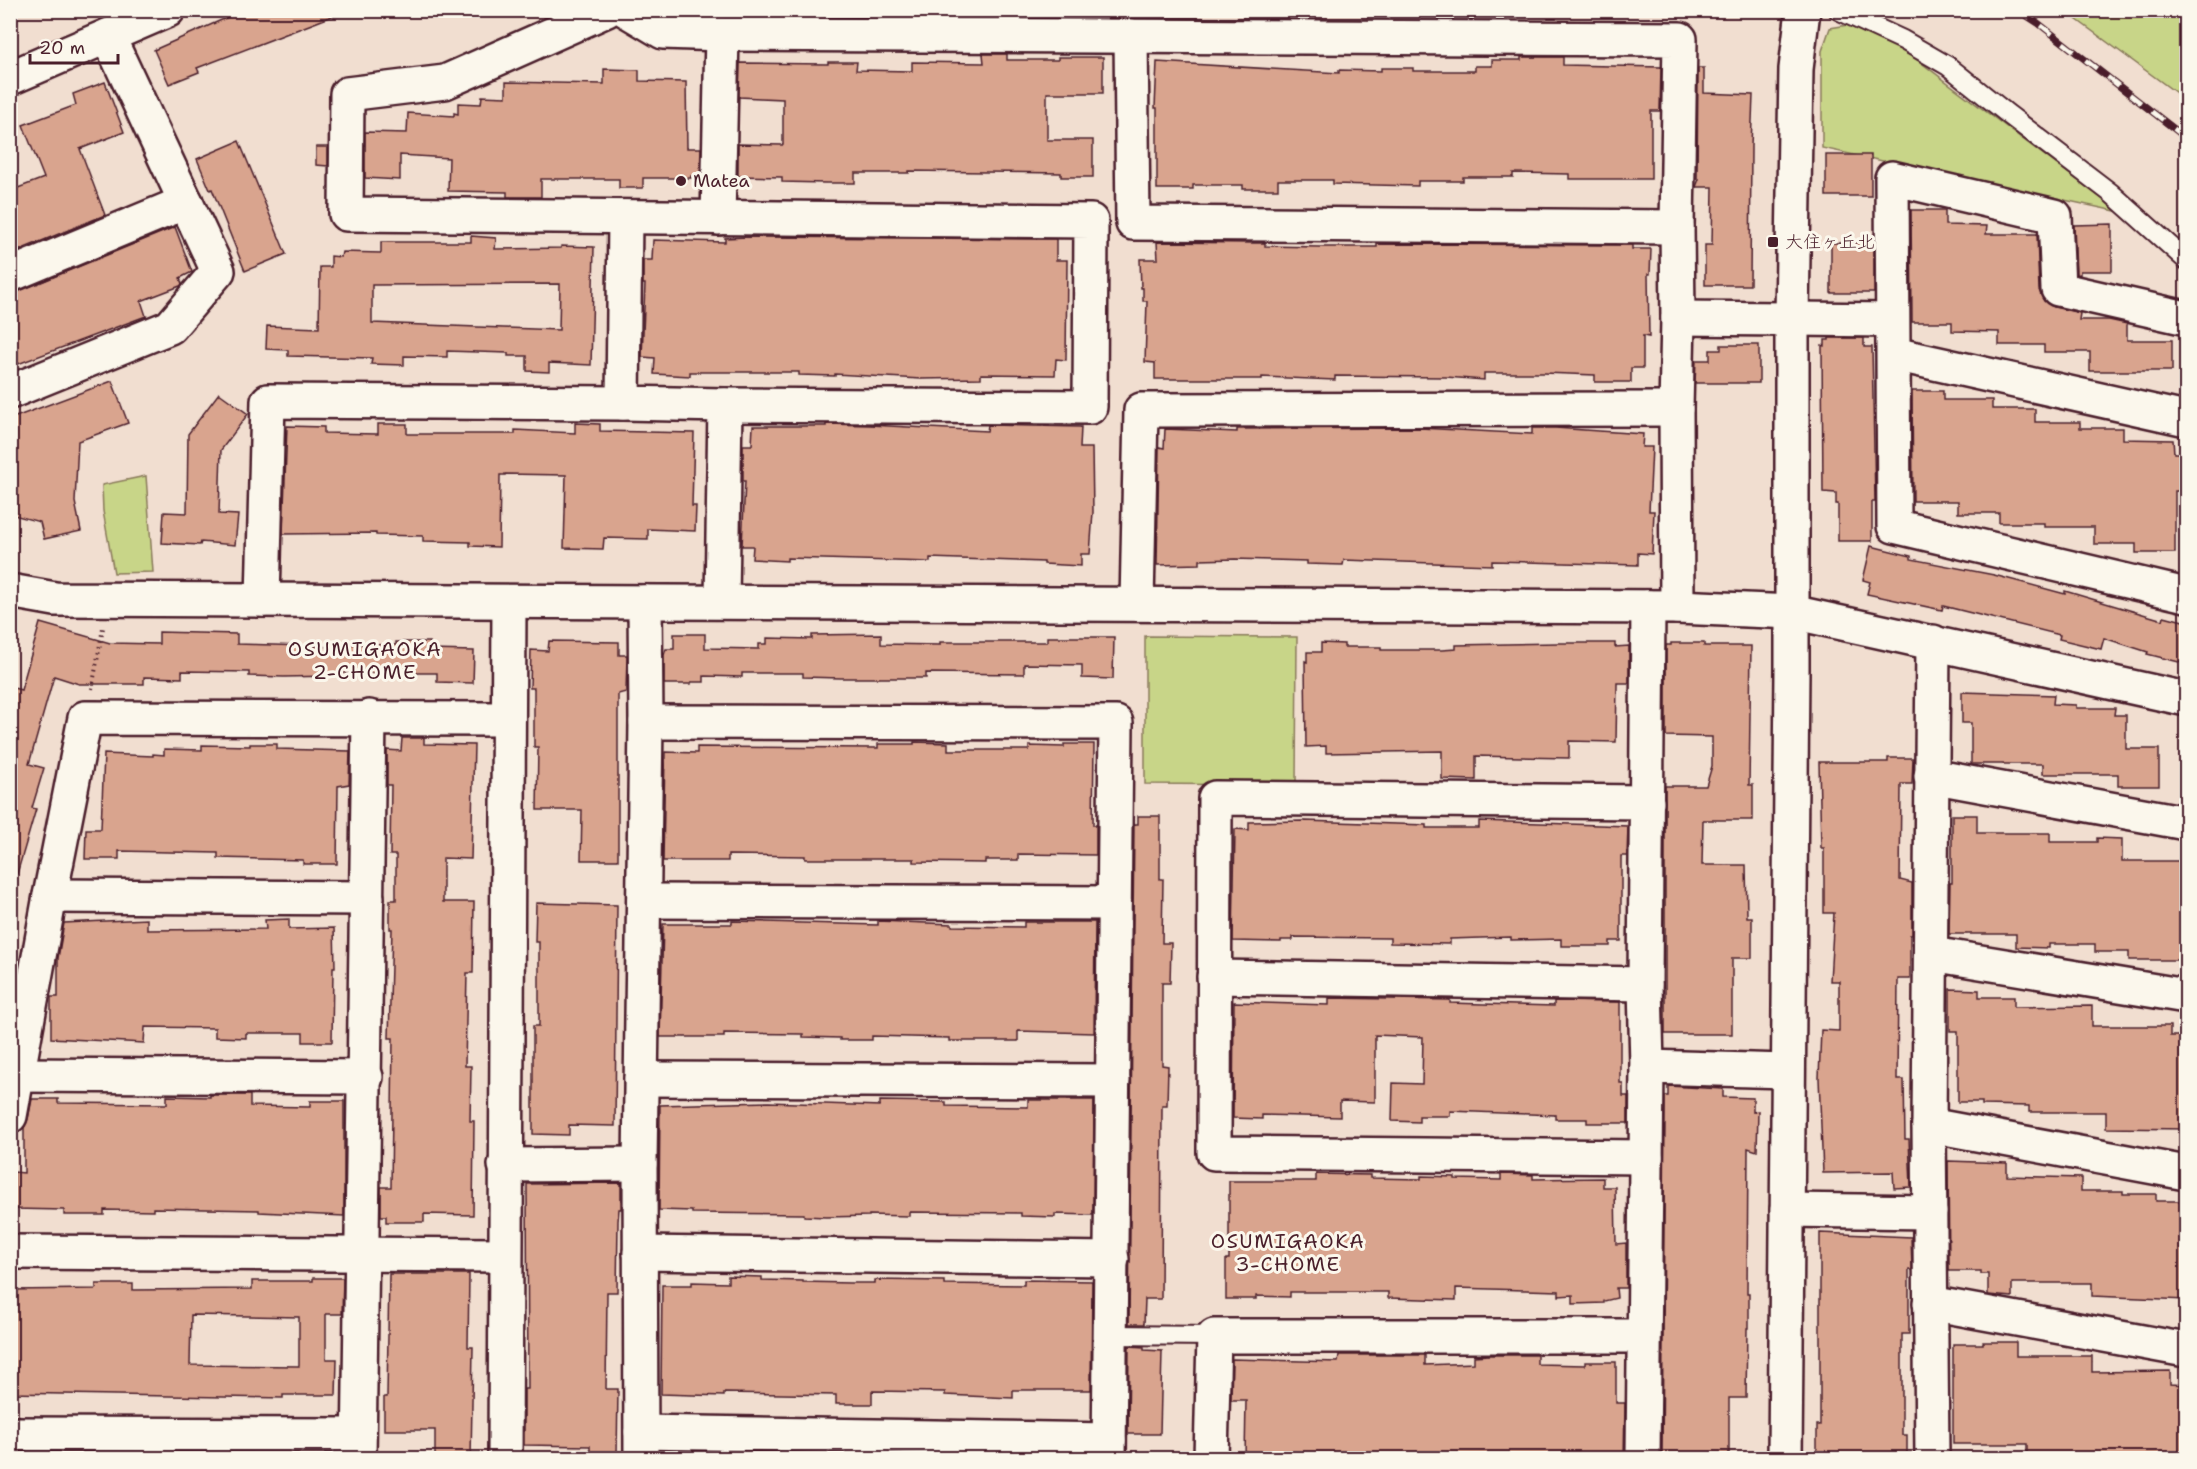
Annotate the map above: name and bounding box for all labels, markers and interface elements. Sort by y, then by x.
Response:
scale bar [30,27,118,65]
text: 20 m [39,36,85,60]
place label: Matea [693,169,750,193]
marker: Matea [674,174,688,188]
place label: 大住ヶ丘北 [1785,230,1875,254]
marker: 大住ヶ丘北 [1766,235,1780,249]
district label: OSUMIGAOKA 2-CHOME [288,636,442,685]
district label: OSUMIGAOKA 3-CHOME [1211,1228,1365,1277]

